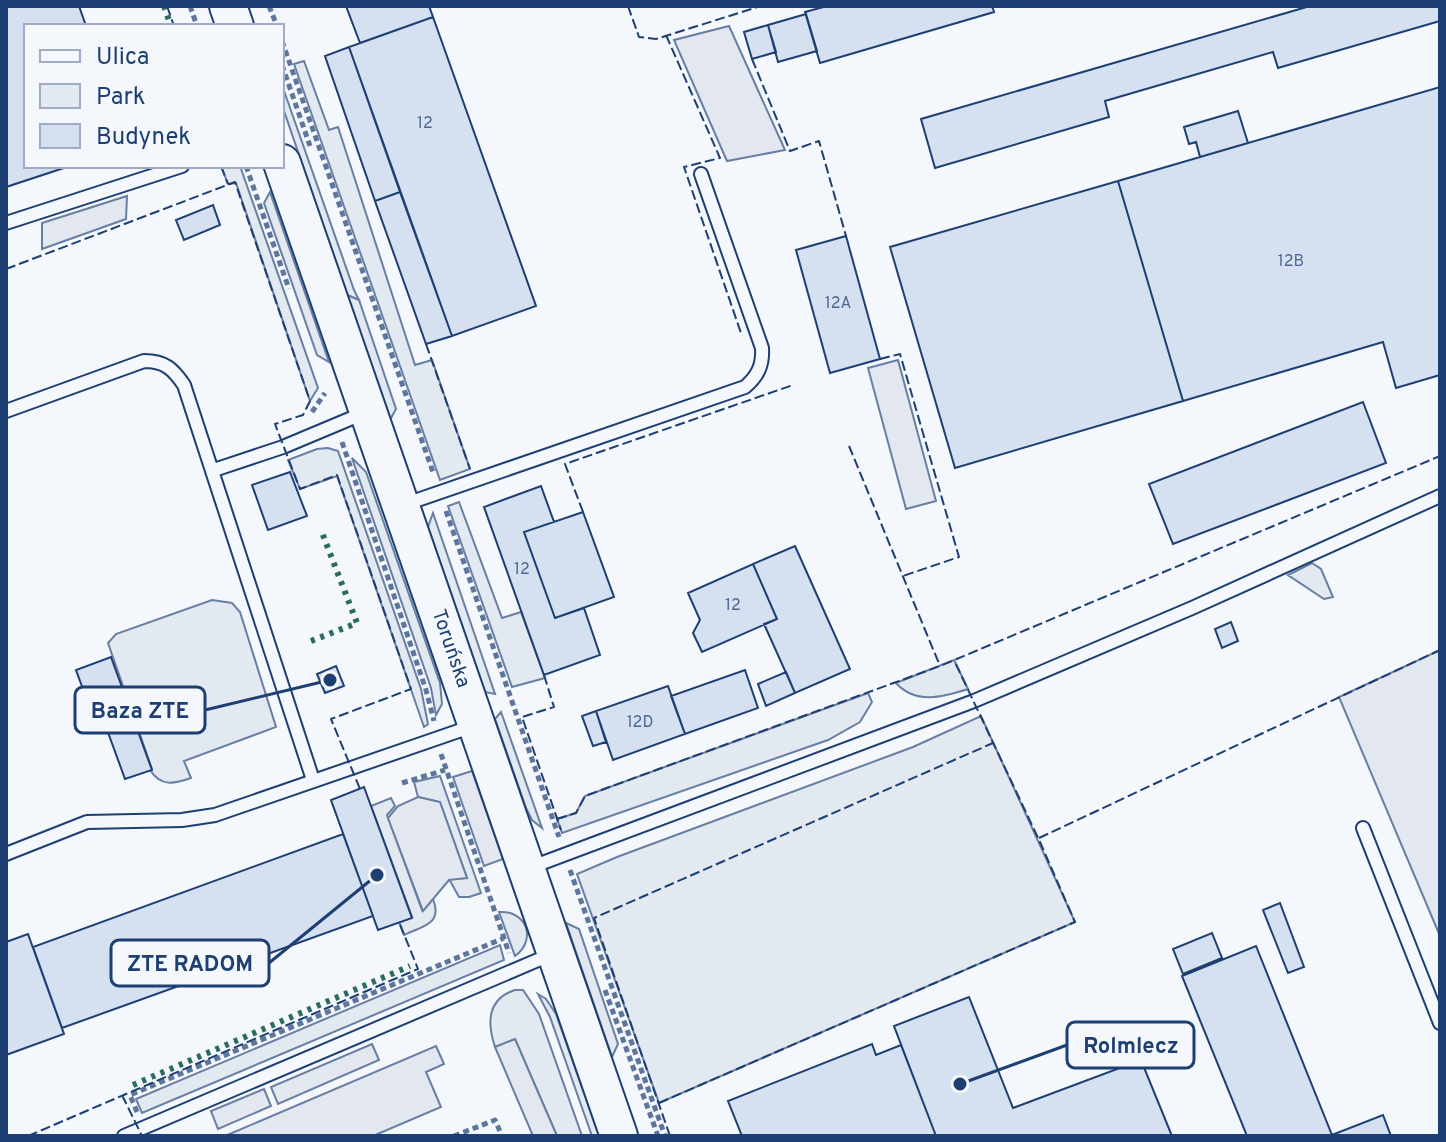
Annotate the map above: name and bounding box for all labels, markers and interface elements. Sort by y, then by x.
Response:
legend [24,24,284,168]
text: Ulica [96,43,149,73]
text: Park [96,83,146,113]
house number: 12 [417,114,433,134]
text: Budynek [96,123,191,153]
house number: 12B [1278,252,1304,272]
house number: 12A [825,294,851,314]
house number: 12 [514,560,530,580]
house number: 12 [725,596,741,616]
street label: Toruńska [425,606,476,691]
callout: Baza ZTE [75,687,205,733]
text: Baza ZTE [91,699,189,726]
house number: 12D [627,713,653,733]
callout: ZTE RADOM [111,940,269,986]
text: ZTE RADOM [127,952,253,979]
callout: Rolmlecz [1067,1022,1194,1068]
text: Rolmlecz [1083,1034,1179,1061]

